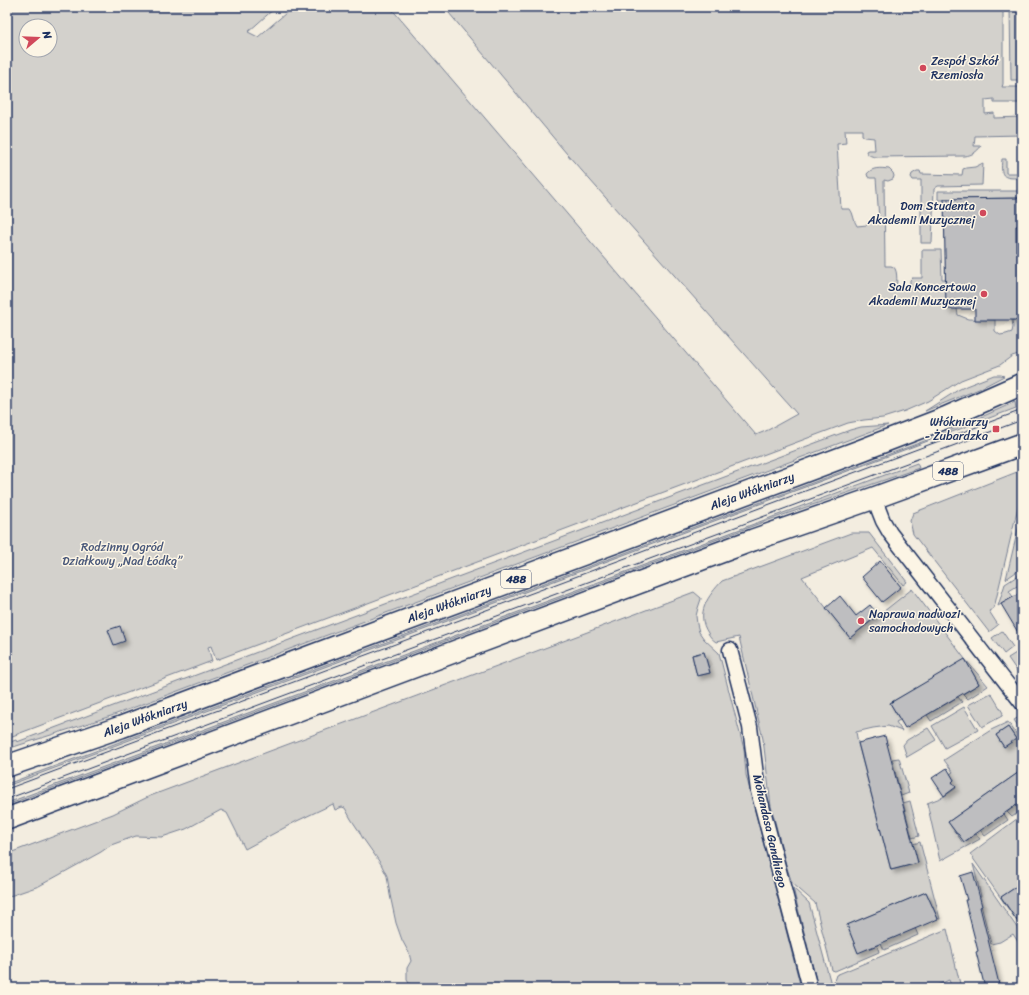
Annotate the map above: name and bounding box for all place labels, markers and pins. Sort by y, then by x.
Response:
place label: Zespół Szkół Rzemiosła [931,50,999,86]
marker: Zespół Szkół Rzemiosła [918,63,928,73]
place label: Dom Studenta Akademii Muzycznej [867,195,975,231]
marker: Dom Studenta Akademii Muzycznej [978,208,988,218]
place label: Sala Koncertowa Akademii Muzycznej [868,276,976,312]
marker: Sala Koncertowa Akademii Muzycznej [979,289,989,299]
place label: Włókniarzy - Żubardzka [924,411,989,447]
marker: Włókniarzy - Żubardzka [991,424,1001,434]
place label: Naprawa nadwozi samochodowych [868,603,961,639]
marker: Naprawa nadwozi samochodowych [856,616,866,626]

